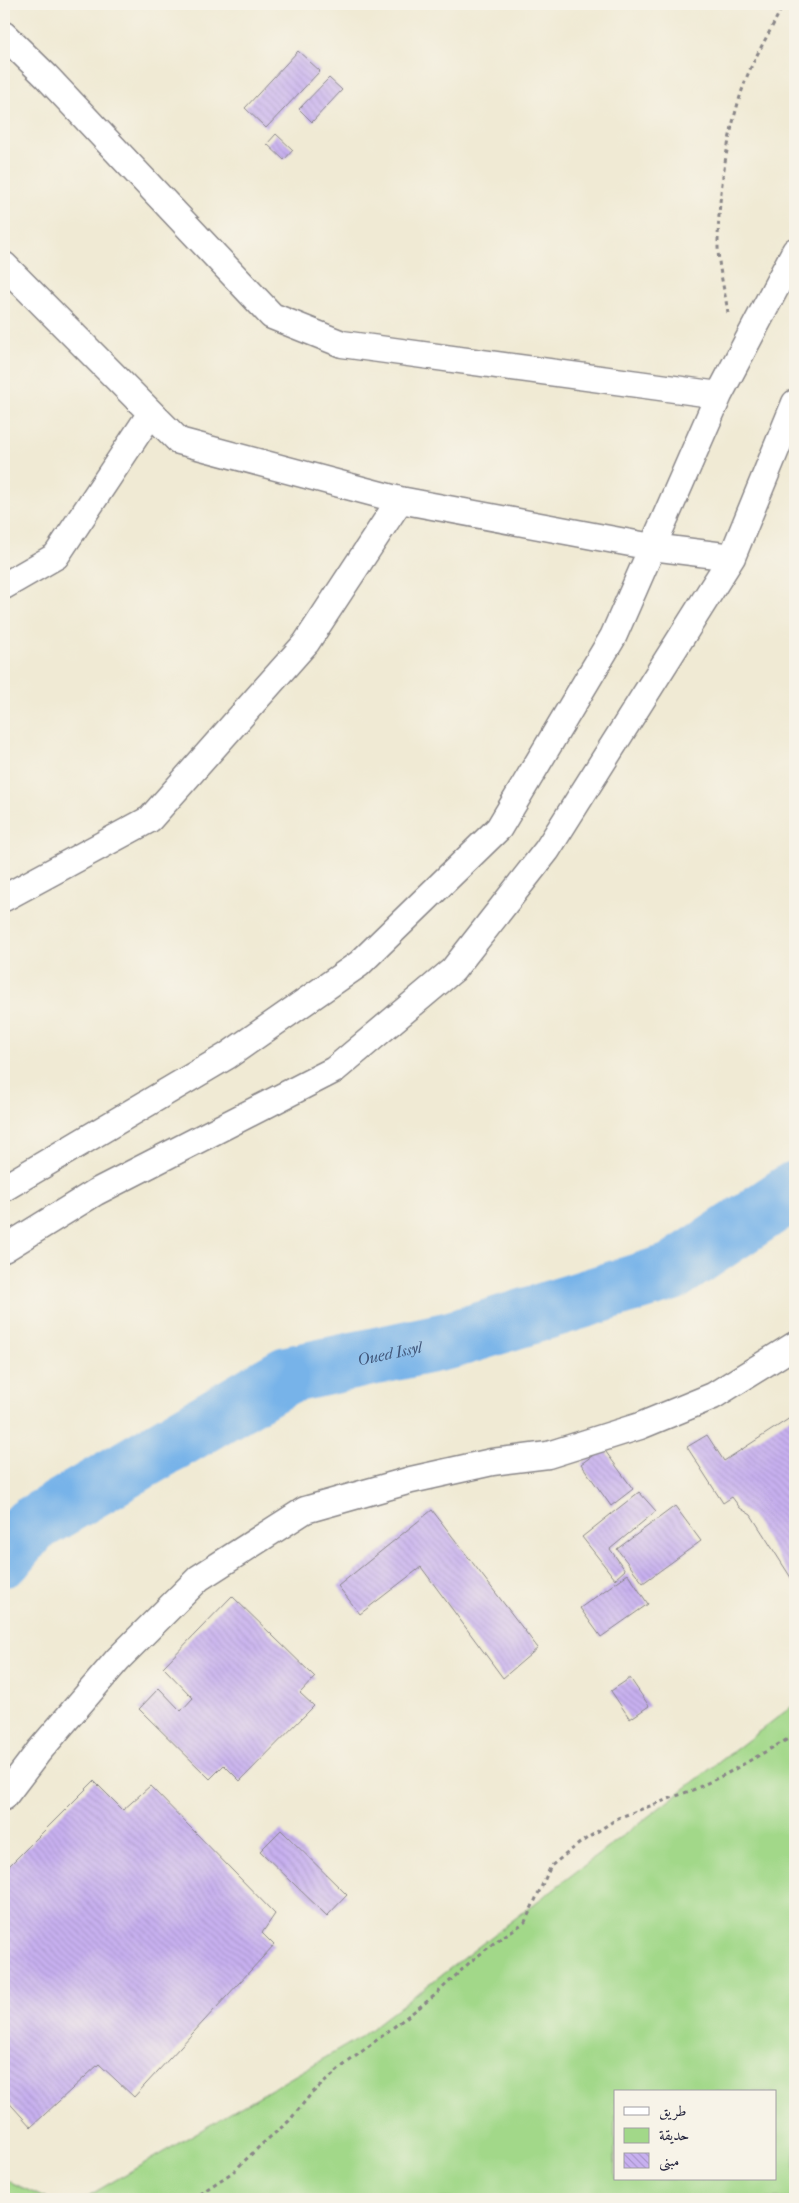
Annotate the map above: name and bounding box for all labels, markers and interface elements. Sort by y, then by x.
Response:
water label: Oued Issyl [355,1337,425,1369]
legend [614,2090,776,2180]
text: طريق [659,2102,686,2121]
text: حديقة [659,2126,689,2144]
text: مبنى [659,2152,679,2172]

